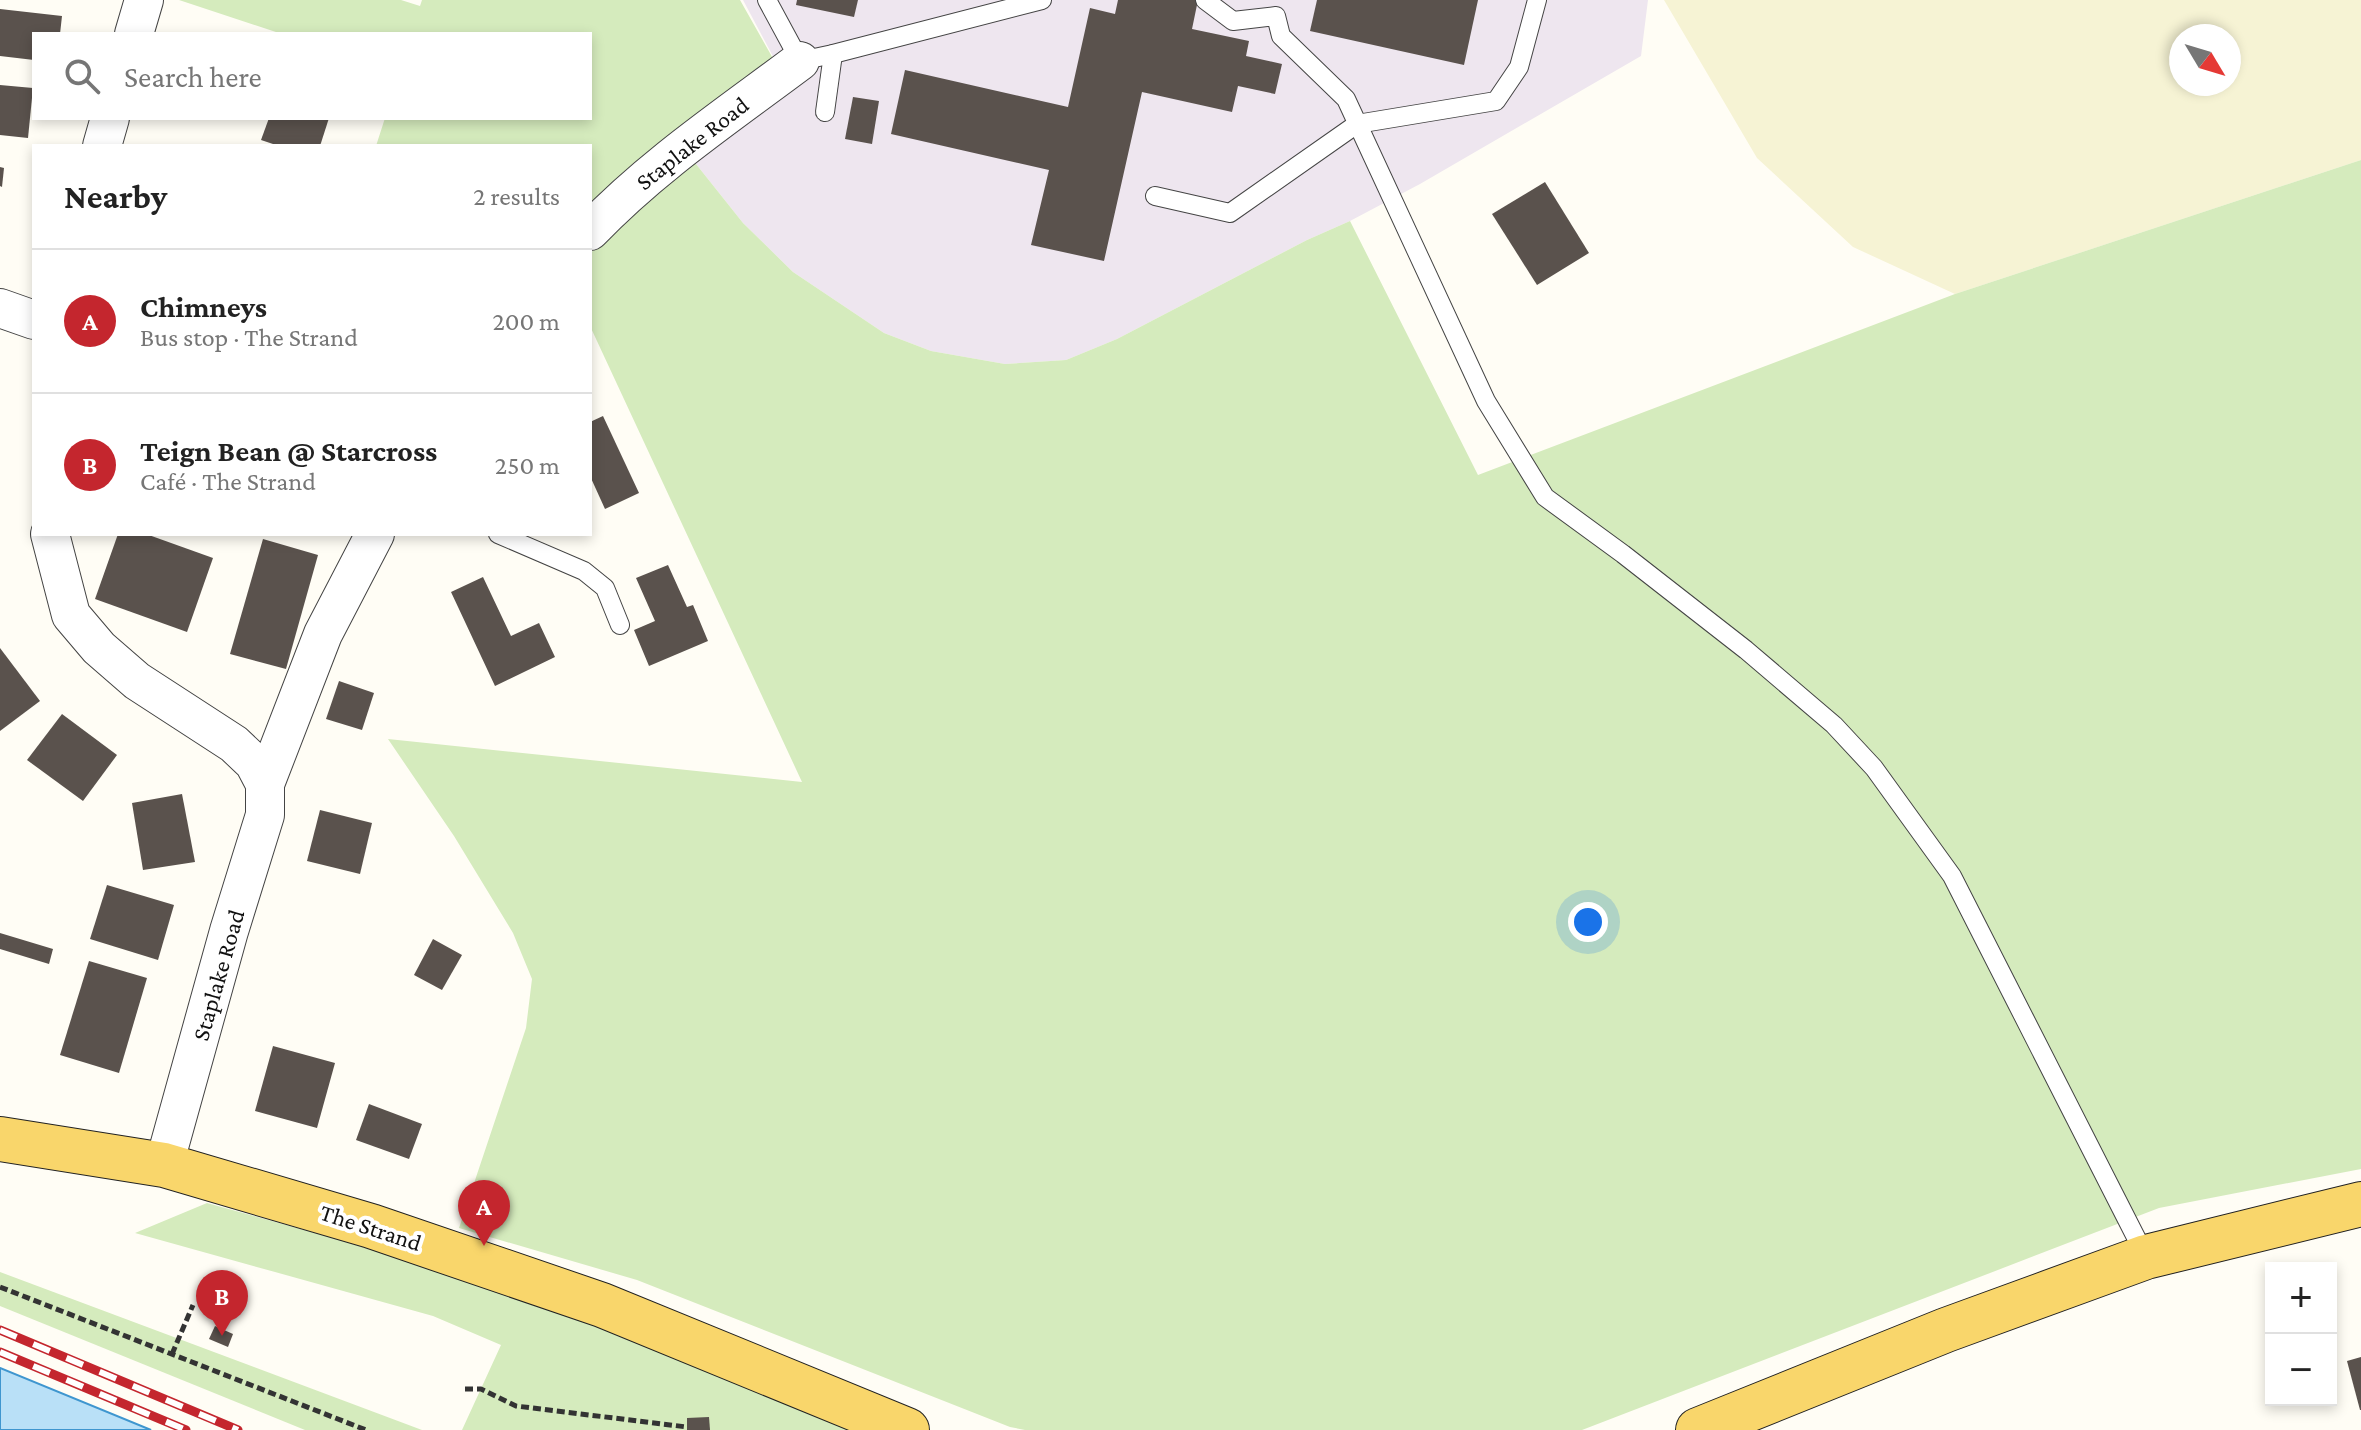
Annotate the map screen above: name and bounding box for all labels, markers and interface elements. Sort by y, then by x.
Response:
north arrow [2169,24,2241,96]
search box [32,32,592,120]
icon: search [60,54,104,98]
text: Search here [124,60,262,93]
street label: Staplake Road [630,91,754,195]
text: Nearby [64,178,167,215]
text: 2 results [473,182,560,211]
text: Chimneys [140,290,267,323]
text: A [82,307,98,336]
text: 200 m [492,307,560,336]
text: Bus stop · The Strand [140,323,358,352]
text: Teign Bean @ Starcross [140,434,437,467]
text: B [82,451,98,480]
text: 250 m [495,451,560,480]
text: Café · The Strand [140,467,316,496]
your location [1568,902,1608,942]
street label: Staplake Road [186,906,250,1044]
pin: A [458,1180,510,1246]
street label: The Strand [317,1198,425,1256]
map controls [2265,1262,2337,1406]
button: + [2265,1262,2337,1334]
pin: B [196,1270,248,1336]
button: − [2265,1334,2337,1406]

